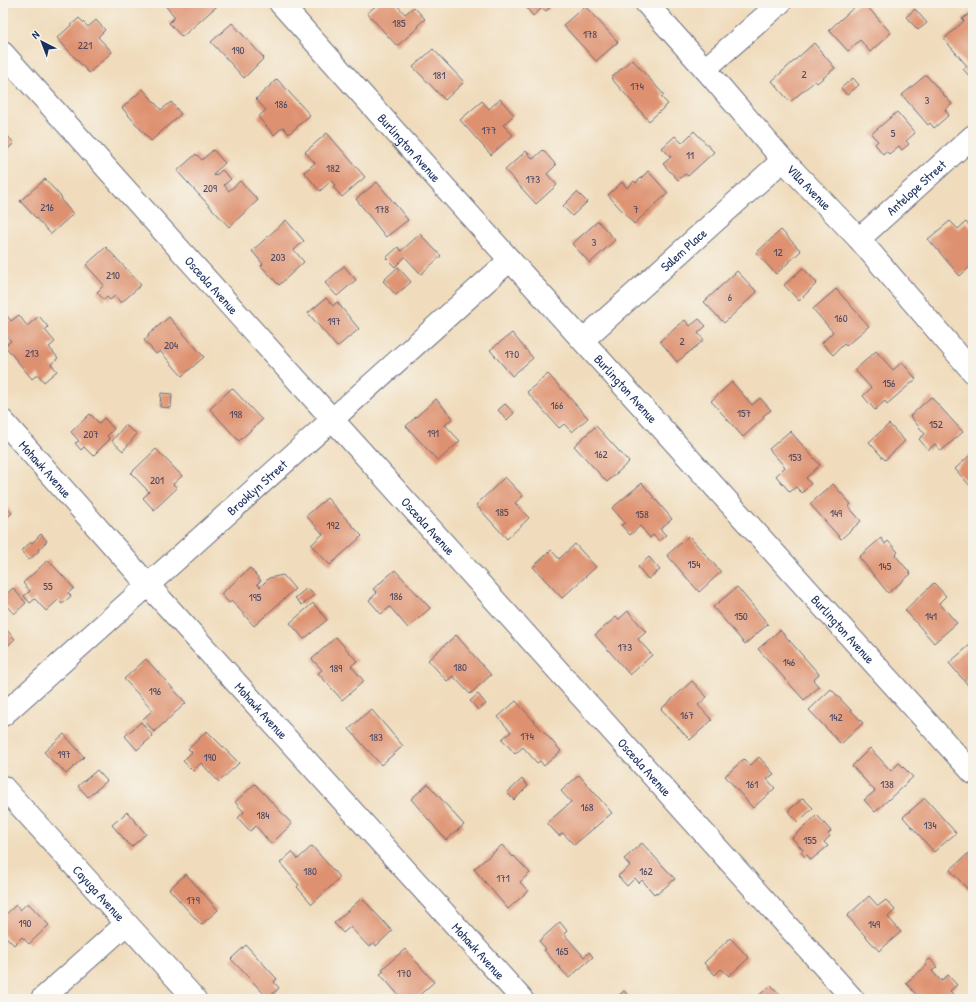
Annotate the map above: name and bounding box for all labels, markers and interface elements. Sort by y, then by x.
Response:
house number: 185 [392,16,406,30]
north arrow [22,22,62,62]
text: N [28,27,42,42]
house number: 178 [583,27,597,41]
house number: 221 [78,38,92,52]
house number: 190 [232,43,245,57]
house number: 2 [801,67,807,81]
house number: 181 [433,68,445,82]
house number: 174 [630,79,644,93]
house number: 3 [925,93,930,107]
house number: 186 [274,97,288,111]
street label: Burlington Avenue [374,109,445,186]
house number: 177 [482,123,496,137]
house number: 5 [891,126,896,140]
house number: 11 [686,148,694,162]
street label: Antelope Street [882,155,950,219]
street label: Villa Avenue [783,160,835,214]
house number: 182 [326,161,340,175]
house number: 173 [526,172,540,186]
house number: 209 [203,181,217,195]
house number: 216 [40,200,54,214]
house number: 178 [375,202,389,216]
house number: 7 [633,202,639,216]
street label: Salem Place [656,224,710,275]
house number: 3 [592,235,597,249]
house number: 12 [773,245,783,259]
house number: 203 [270,250,286,264]
street label: Osceola Avenue [181,252,242,318]
house number: 210 [106,268,120,282]
house number: 6 [728,290,733,304]
house number: 160 [834,311,848,325]
house number: 197 [327,314,341,328]
house number: 2 [679,334,685,348]
house number: 204 [164,338,178,352]
house number: 213 [25,346,39,360]
house number: 170 [505,347,519,361]
street label: Burlington Avenue [590,350,662,427]
house number: 156 [882,376,896,390]
house number: 166 [551,398,564,412]
house number: 157 [737,406,751,420]
house number: 198 [230,407,243,421]
house number: 152 [929,417,943,431]
house number: 191 [427,426,439,440]
house number: 207 [83,427,99,441]
street label: Mohawk Avenue [15,436,76,502]
house number: 162 [594,447,608,461]
house number: 153 [788,450,802,464]
street label: Brooklyn Street [223,455,291,519]
house number: 201 [150,473,164,487]
street label: Osceola Avenue [397,493,459,559]
house number: 185 [495,505,509,519]
house number: 149 [830,506,842,520]
house number: 158 [635,507,649,521]
house number: 192 [326,518,340,532]
house number: 154 [688,557,700,571]
house number: 145 [879,559,892,573]
house number: 55 [43,579,53,593]
house number: 186 [389,589,403,603]
house number: 195 [249,590,262,604]
street label: Burlington Avenue [807,591,879,667]
house number: 150 [734,609,748,623]
house number: 141 [925,609,937,623]
house number: 173 [618,640,632,654]
house number: 146 [783,655,796,669]
house number: 180 [453,660,467,674]
house number: 189 [330,661,342,675]
street label: Mohawk Avenue [231,678,292,743]
house number: 196 [149,684,162,698]
house number: 167 [680,708,694,722]
house number: 142 [829,710,843,724]
house number: 174 [520,729,534,743]
house number: 183 [369,730,383,744]
street label: Osceola Avenue [614,734,676,800]
house number: 197 [57,747,71,761]
house number: 190 [204,750,217,764]
house number: 161 [746,777,758,791]
house number: 138 [880,777,894,791]
house number: 168 [580,800,594,814]
house number: 184 [257,808,269,822]
house number: 134 [923,818,937,832]
house number: 155 [803,833,817,847]
street label: Cayuga Avenue [69,861,129,925]
house number: 180 [303,864,317,878]
house number: 162 [639,864,653,878]
house number: 171 [496,871,510,885]
house number: 179 [186,893,200,907]
house number: 190 [19,916,32,930]
house number: 149 [868,917,880,931]
street label: Mohawk Avenue [448,919,509,983]
house number: 165 [555,944,569,958]
house number: 170 [397,966,411,980]

